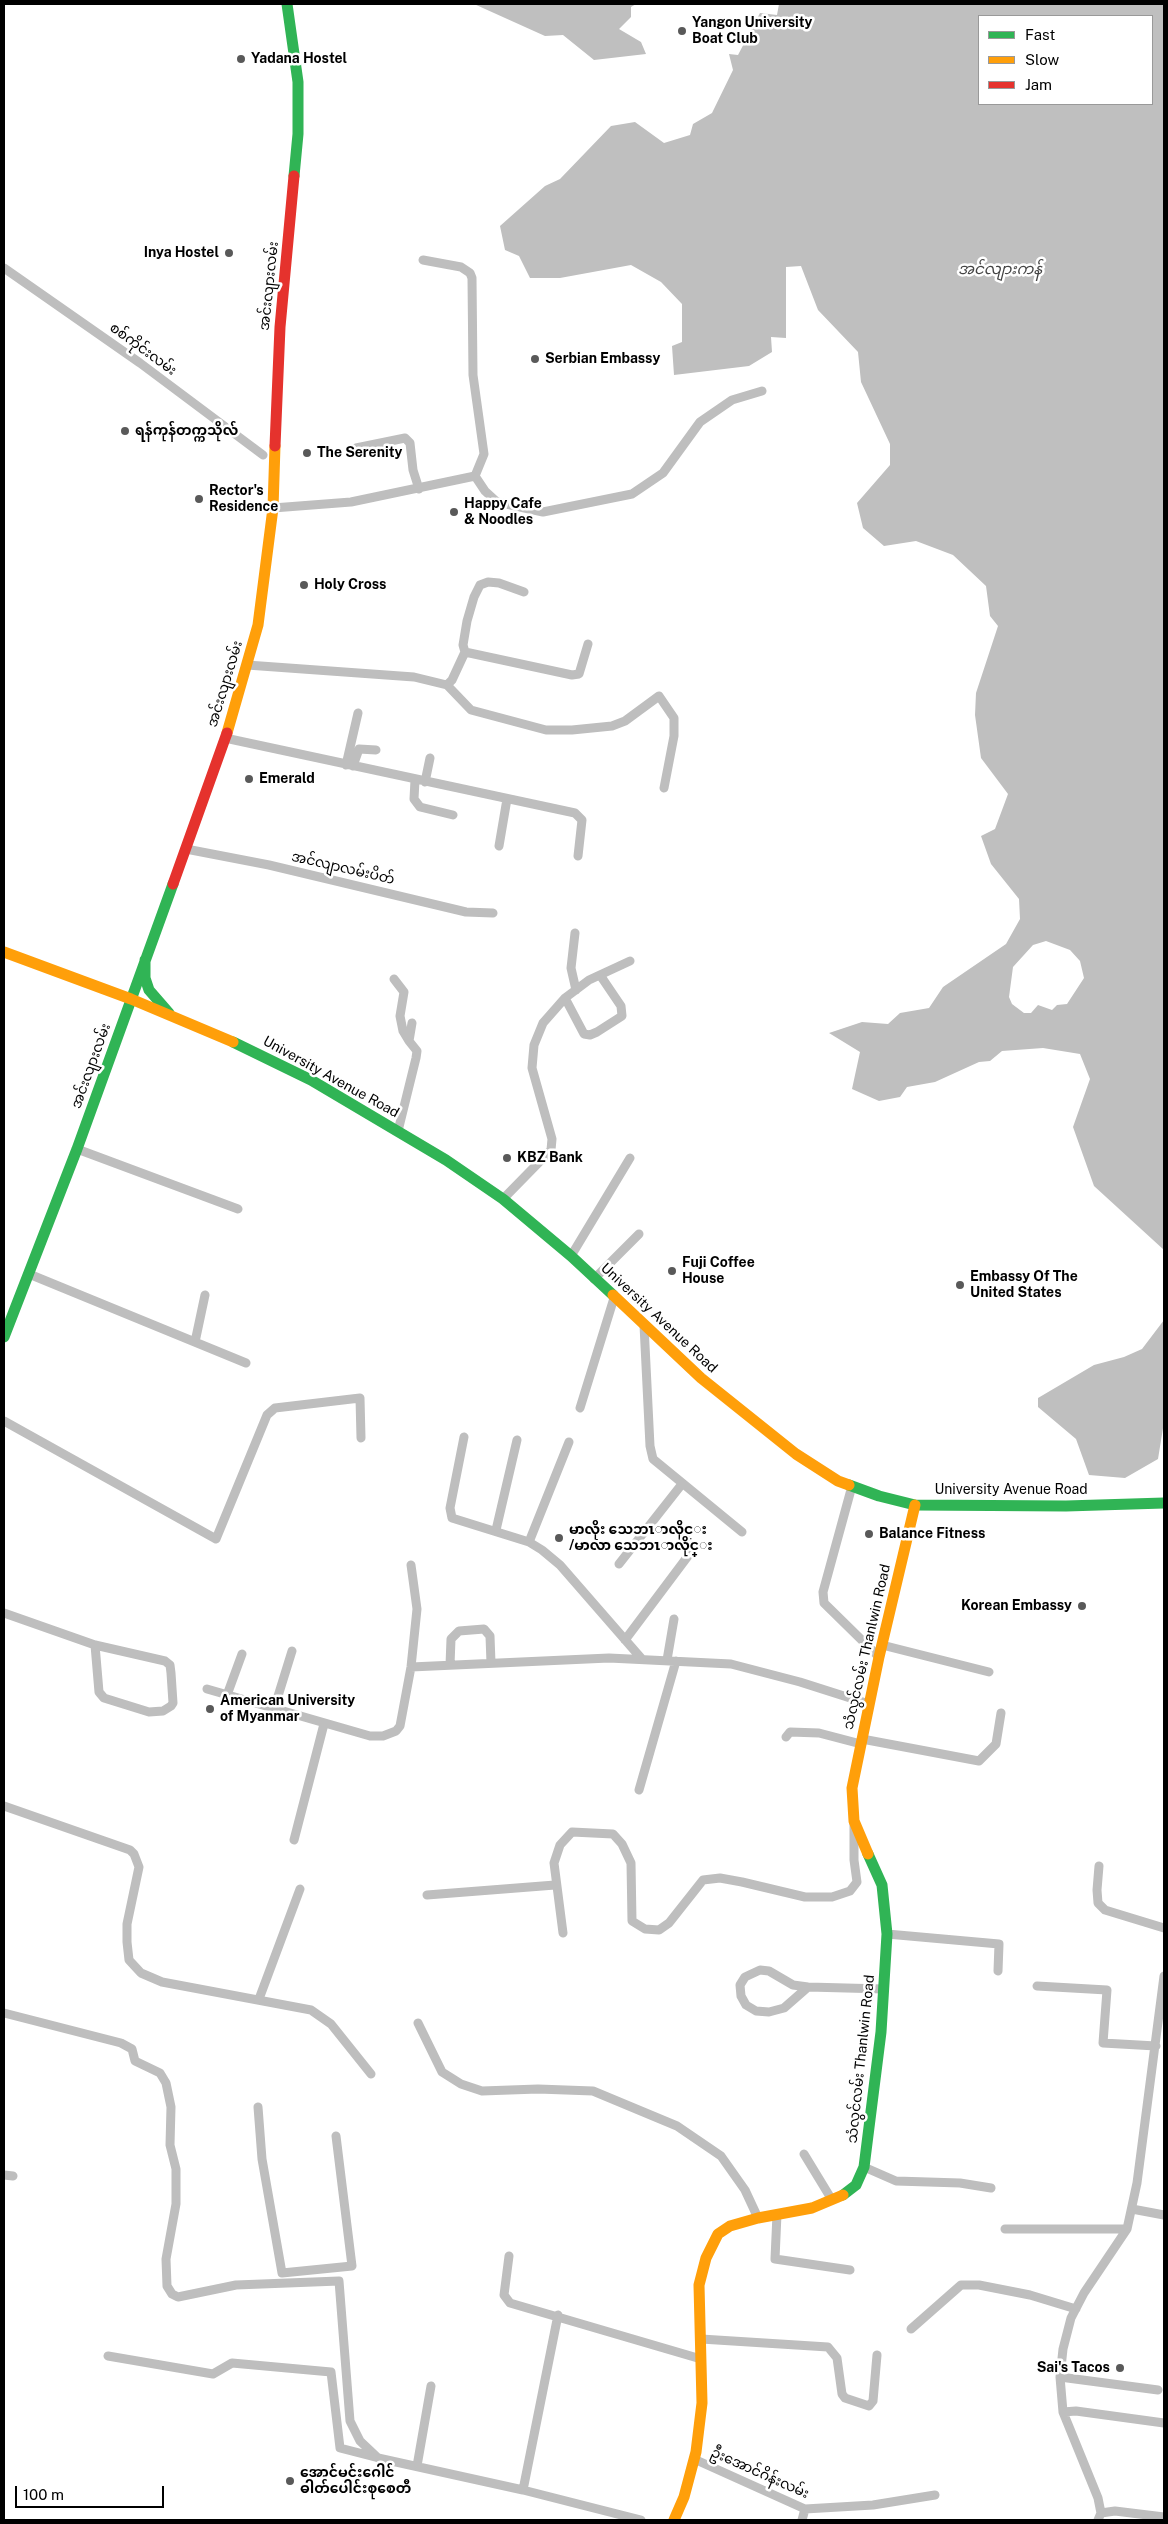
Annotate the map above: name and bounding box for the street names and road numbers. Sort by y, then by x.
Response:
street label: အင်းလျားလမ်း [256,241,282,331]
street label: စစ်ကိုင်းလမ်း [106,319,180,379]
street label: အင်းလျားလမ်း [204,639,246,729]
street label: အင်လျာလမ်းပိတ် [290,848,396,888]
street label: အင်းလျားလမ်း [68,1021,114,1111]
street label: University Avenue Road [260,1033,402,1121]
street label: University Avenue Road [597,1260,721,1376]
street label: University Avenue Road [934,1482,1088,1498]
street label: သံလွင်လမ်း Thanlwin Road [840,1563,894,1731]
street label: သံလွင်လမ်း Thanlwin Road [844,1974,878,2144]
street label: ဦးအောင်ဂိန်းလမ်း [708,2444,812,2502]

